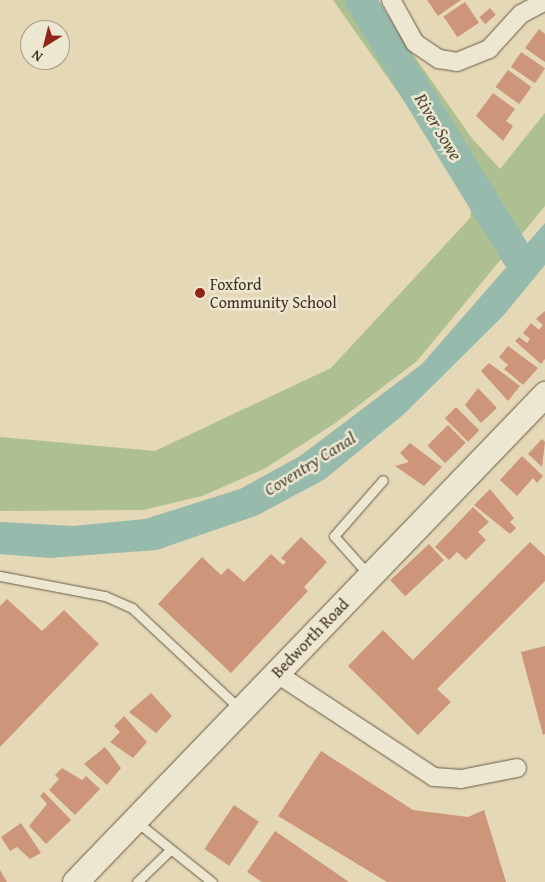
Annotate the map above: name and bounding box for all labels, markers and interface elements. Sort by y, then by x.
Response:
north arrow [20,20,70,70]
text: N [27,45,46,67]
water label: River Sowe [410,90,466,164]
place label: Foxford Community School [210,274,337,312]
marker: Foxford Community School [194,287,206,299]
water label: Coventry Canal [260,427,360,501]
street label: Bedworth Road [267,594,353,682]

